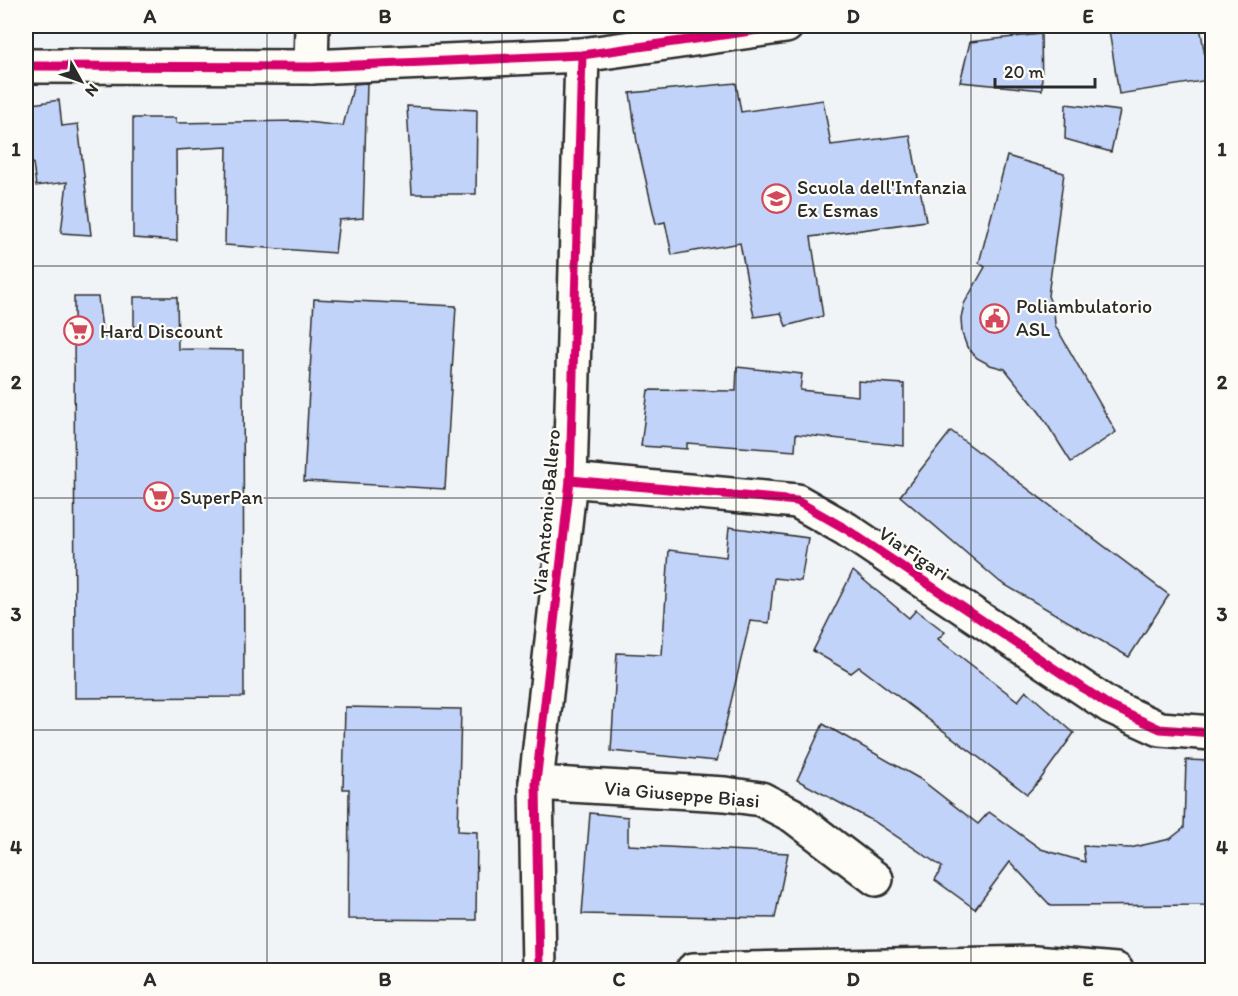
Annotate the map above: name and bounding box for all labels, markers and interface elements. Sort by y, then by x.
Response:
text: A [143,4,157,28]
text: B [379,4,392,28]
text: C [613,4,626,28]
text: D [846,4,860,28]
text: E [1082,4,1094,28]
north arrow [51,51,111,111]
scale bar [995,51,1096,89]
text: 20 m [1004,61,1044,83]
text: N [81,80,103,101]
text: 1 [11,137,21,161]
text: 1 [1217,137,1227,161]
place label: Scuola dell'Infanzia Ex Esmas [797,175,967,222]
school or university icon: Scuola dell'Infanzia Ex Esmas [760,183,792,215]
place label: Poliambulatorio ASL [1016,294,1152,341]
public building icon: Poliambulatorio ASL [979,302,1011,334]
supermarket icon: Hard Discount [63,315,95,347]
place label: Hard Discount [100,319,223,343]
text: 2 [11,370,22,394]
text: 2 [1217,370,1228,394]
street label: Via Antonio Ballero [527,428,565,596]
supermarket icon: SuperPan [143,481,175,513]
place label: SuperPan [180,485,263,509]
street label: Via Figari [874,521,954,585]
text: 3 [11,602,22,626]
text: 3 [1217,602,1228,626]
street label: Via Giuseppe Biasi [603,775,761,813]
text: 4 [10,835,22,859]
text: 4 [1216,835,1228,859]
text: A [143,967,157,991]
text: B [379,967,392,991]
text: C [613,967,626,991]
text: D [846,967,860,991]
text: E [1082,967,1094,991]

